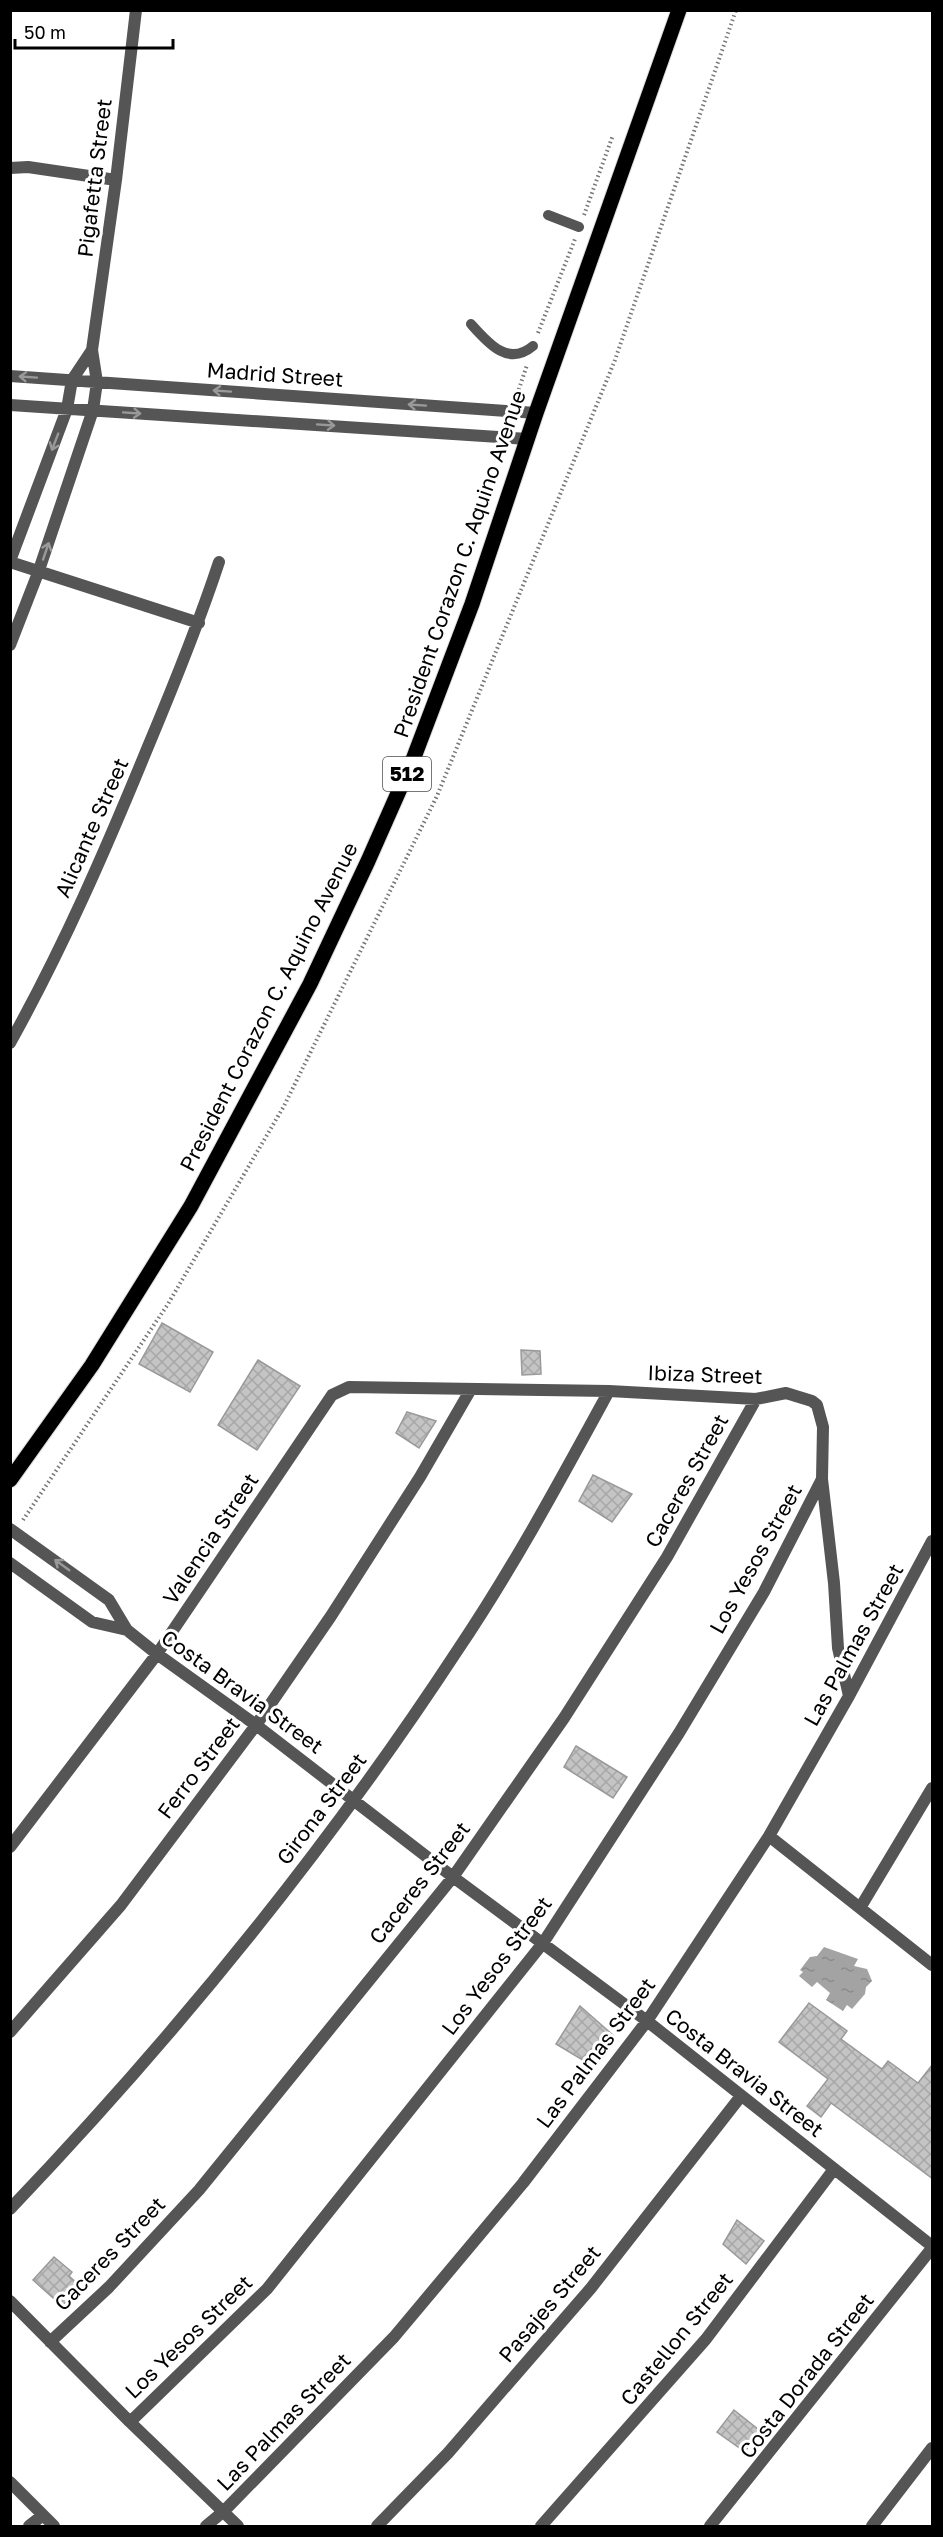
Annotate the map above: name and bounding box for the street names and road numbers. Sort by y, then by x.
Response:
street label: Pigafetta Street [71,97,117,259]
street label: Madrid Street [206,356,344,392]
street label: President Corazon C. Aquino Avenue [387,387,531,741]
street label: Alicante Street [49,754,133,901]
road number: 512 [383,757,431,791]
street label: President Corazon C. Aquino Avenue [174,838,363,1175]
street label: Ibiza Street [647,1359,763,1389]
street label: Caceres Street [639,1409,733,1552]
street label: Valencia Street [157,1468,264,1609]
street label: Los Yesos Street [703,1479,807,1638]
street label: Las Palmas Street [798,1559,909,1730]
street label: Costa Bravia Street [157,1624,329,1759]
street label: Ferro Street [152,1711,245,1823]
street label: Girona Street [271,1747,372,1869]
street label: Caceres Street [363,1816,475,1949]
street label: Los Yesos Street [436,1891,557,2040]
street label: Las Palmas Street [530,1972,660,2133]
street label: Costa Bravia Street [660,2002,829,2142]
street label: Caceres Street [48,2191,170,2316]
street label: Pasajes Street [493,2240,606,2367]
street label: Castellon Street [615,2266,738,2410]
street label: Los Yesos Street [119,2269,257,2404]
street label: Costa Dorada Street [734,2287,879,2463]
street label: Las Palmas Street [211,2347,356,2496]

